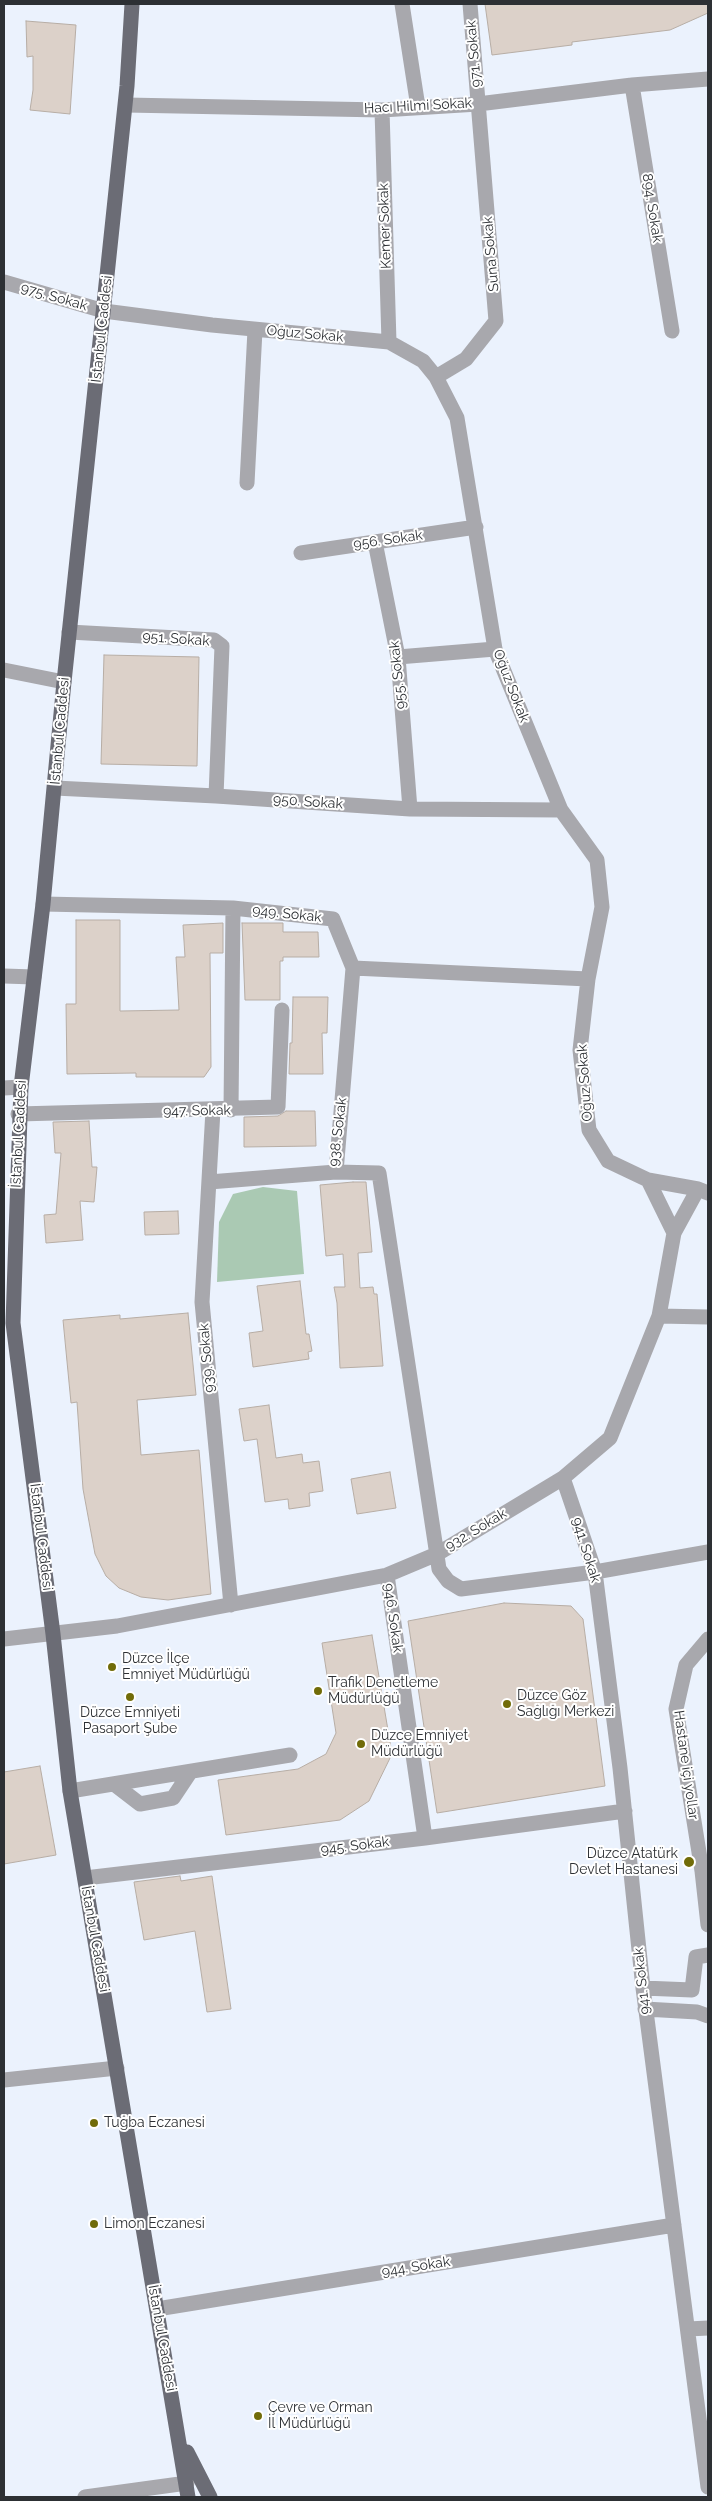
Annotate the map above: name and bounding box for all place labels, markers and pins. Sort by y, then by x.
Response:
place label: Düzce İlçe Emniyet Müdürlüğü [122,1651,250,1684]
marker: Düzce İlçe Emniyet Müdürlüğü [106,1661,118,1673]
place label: Trafik Denetleme Müdürlüğü [328,1675,438,1708]
marker: Trafik Denetleme Müdürlüğü [312,1685,324,1697]
place label: Düzce Göz Sağlığı Merkezi [517,1688,614,1720]
marker: Düzce Emniyeti Pasaport Şube [124,1691,136,1703]
marker: Düzce Göz Sağlığı Merkezi [501,1698,513,1710]
place label: Düzce Emniyeti Pasaport Şube [80,1705,180,1738]
place label: Düzce Emniyet Müdürlüğü [371,1728,468,1760]
marker: Düzce Emniyet Müdürlüğü [355,1738,367,1750]
place label: Düzce Atatürk Devlet Hastanesi [569,1846,678,1878]
marker: Düzce Atatürk Devlet Hastanesi [682,1855,696,1869]
place label: Tuğba Eczanesi [104,2115,205,2131]
marker: Tuğba Eczanesi [88,2117,100,2129]
place label: Limon Eczanesi [104,2216,205,2232]
marker: Limon Eczanesi [88,2218,100,2230]
place label: Çevre ve Orman İl Müdürlüğü [268,2400,373,2432]
marker: Çevre ve Orman İl Müdürlüğü [252,2410,264,2422]

